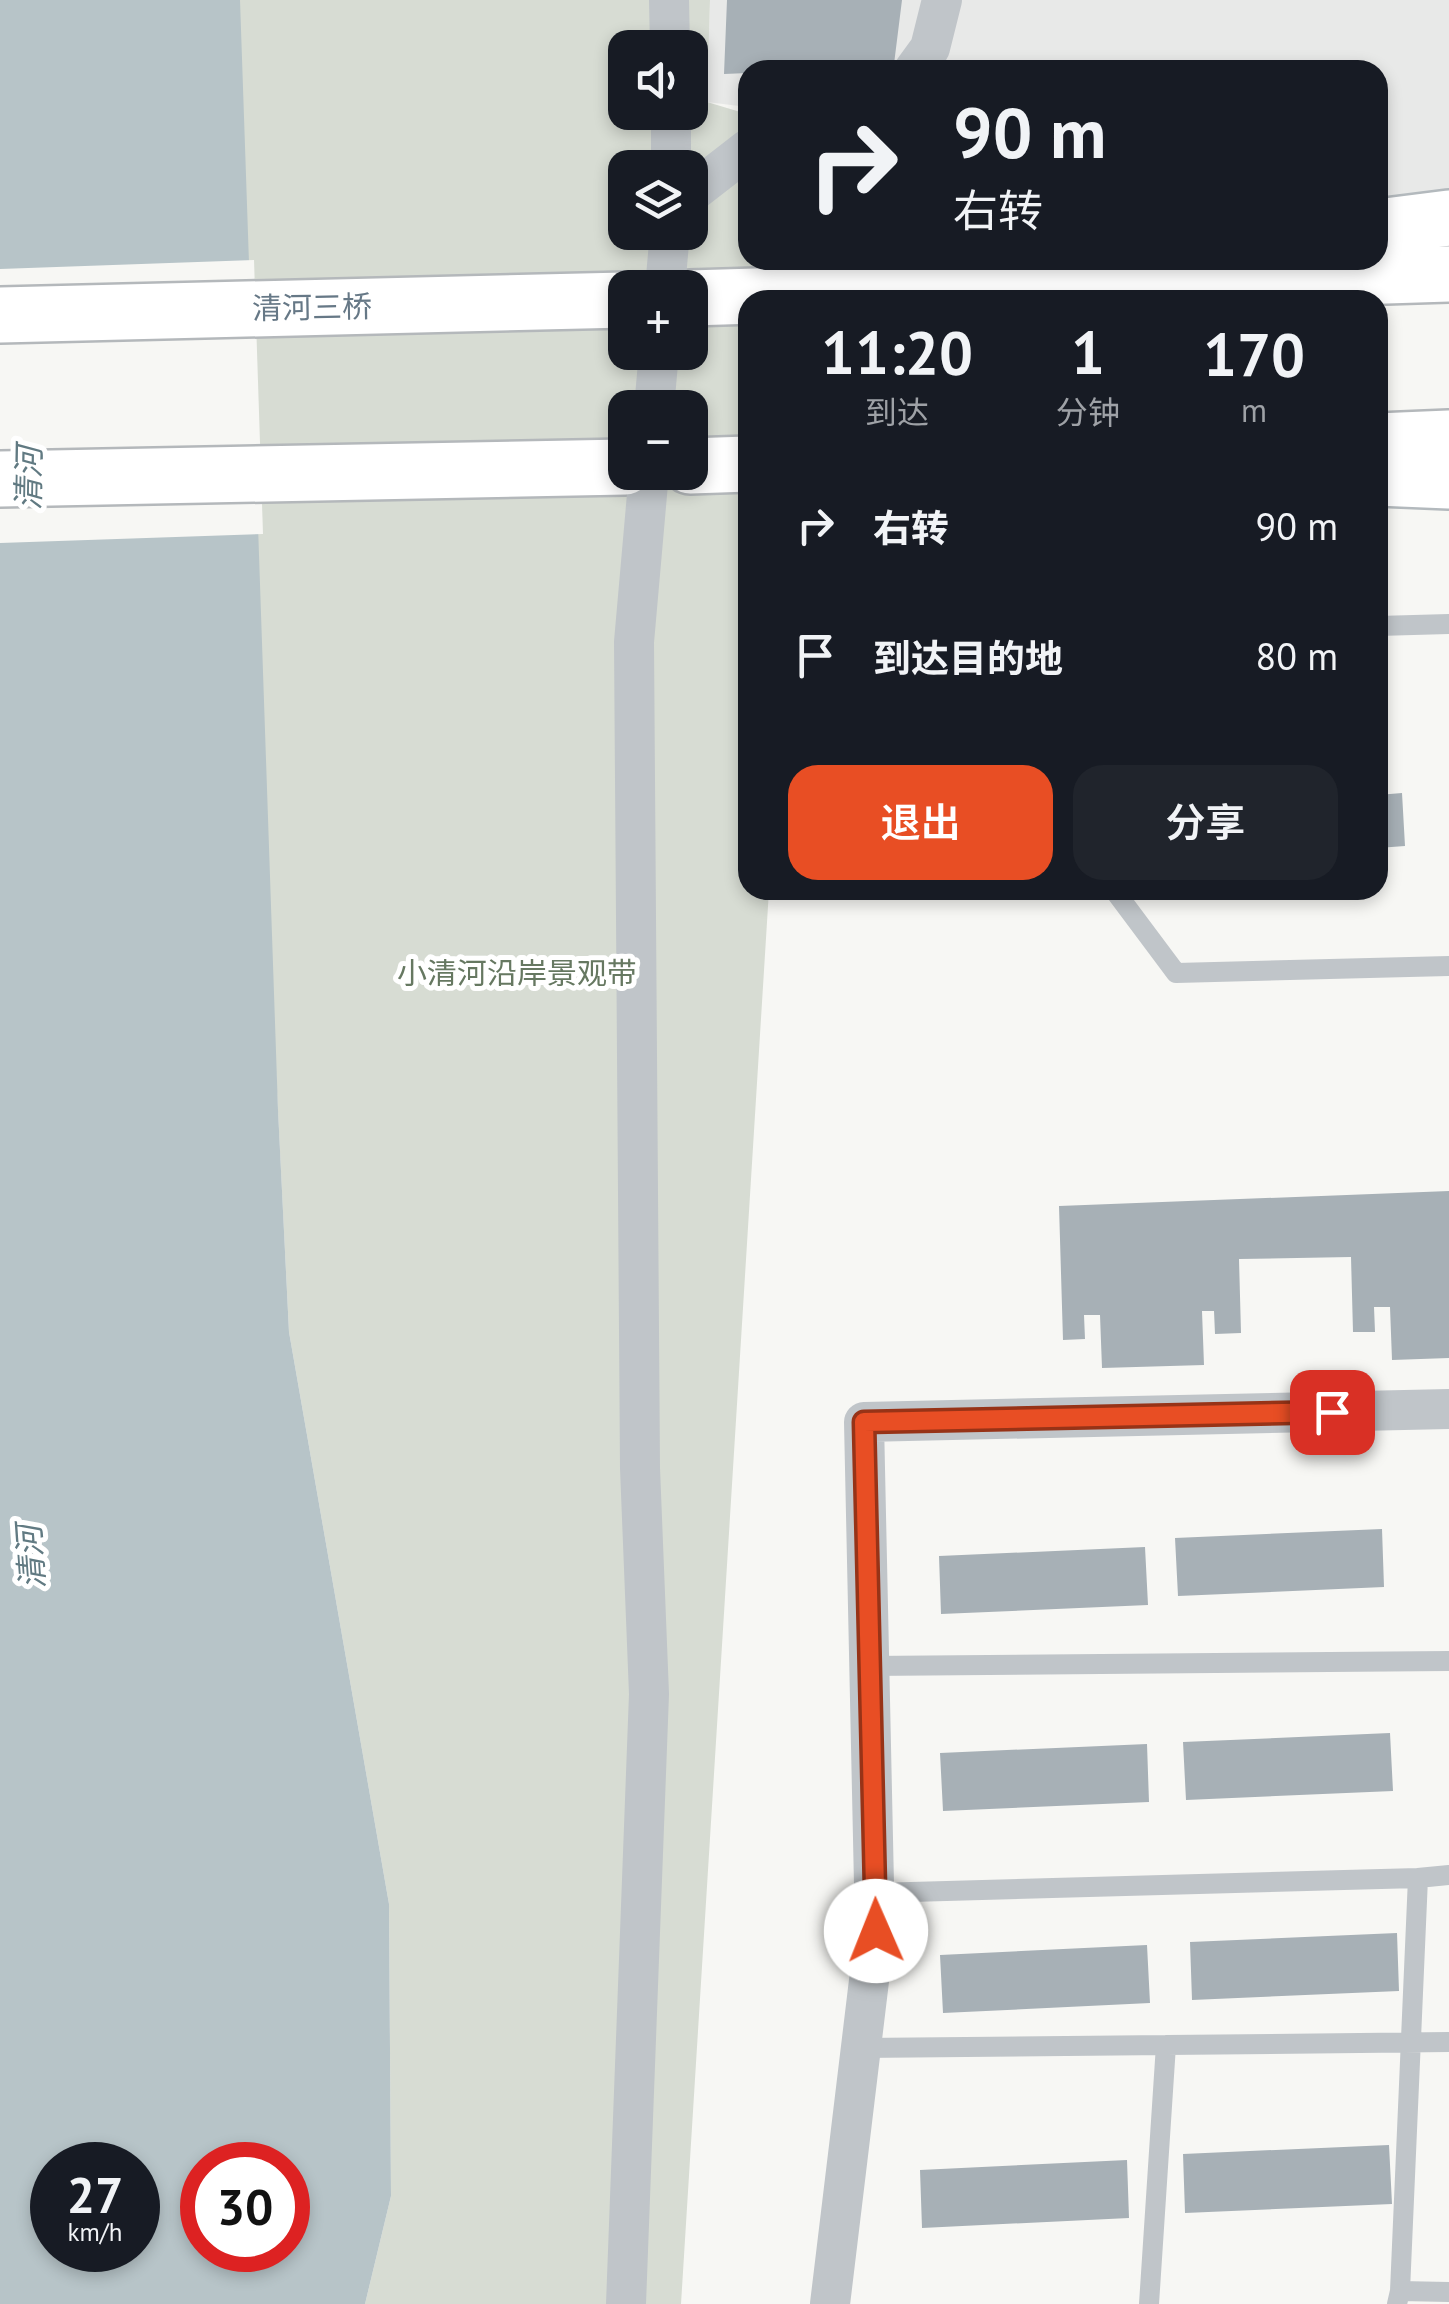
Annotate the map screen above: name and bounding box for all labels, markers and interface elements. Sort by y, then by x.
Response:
map controls [608,30,708,490]
button: sound [608,30,708,130]
text: 90 m [953,87,1106,177]
icon: right [788,100,918,230]
button: layers [608,150,708,250]
text: 右转 [953,181,1043,239]
button: + [608,270,708,370]
street label: 清河三桥 [252,286,372,327]
text: 11:20 [821,313,973,391]
text: 1 [1071,313,1105,391]
text: 170 [1203,315,1305,393]
text: m [1241,389,1267,431]
button: − [608,390,708,490]
text: 到达 [865,391,929,433]
text: 分钟 [1056,391,1120,433]
water label: 清河 [6,440,50,510]
icon: right [788,498,843,553]
text: 90 m [1256,501,1338,550]
text: 右转 [873,503,949,552]
icon: arrive [788,628,843,683]
text: 80 m [1256,631,1338,680]
text: 到达目的地 [873,633,1063,682]
button: 退出 [788,765,1053,880]
button: 分享 [1073,765,1338,880]
park label: 小清河沿岸景观带 [397,953,637,992]
pin [1290,1370,1375,1455]
icon: arrive [1305,1385,1360,1440]
water label: 清河 [6,1518,53,1590]
position arrow [824,1879,928,1983]
speed limit sign: 30 [180,2142,310,2272]
text: 27 [67,2162,123,2227]
text: km/h [68,2216,122,2248]

